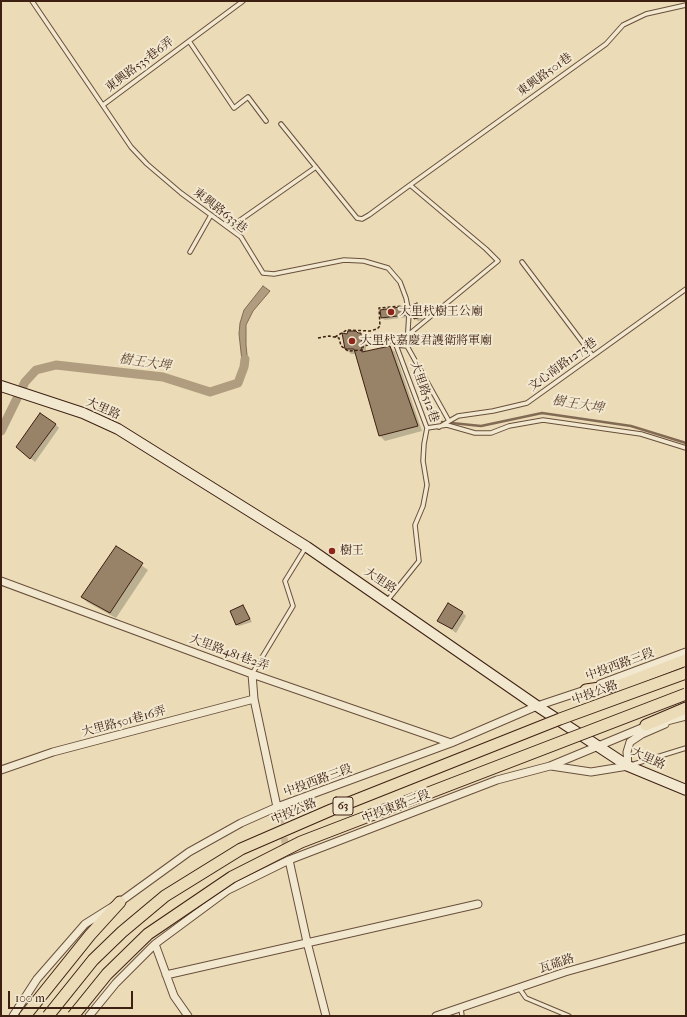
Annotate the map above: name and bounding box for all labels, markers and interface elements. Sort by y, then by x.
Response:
street label: 東興路535巷6弄 [103,35,177,95]
street label: 東興路501巷 [515,50,575,100]
street label: 東興路633巷 [190,186,250,236]
place label: 大里杙樹王公廟 [399,305,483,319]
marker: 大里杙樹王公廟 [386,307,396,317]
place label: 大里杙嘉慶君護衛將軍廟 [360,334,492,348]
street label: 文心南路1273巷 [526,335,600,395]
marker: 大里杙嘉慶君護衛將軍廟 [347,336,357,346]
water label: 樹王大埤 [118,352,172,374]
street label: 大里路512巷 [407,360,441,424]
water label: 樹王大埤 [551,393,605,417]
street label: 大里路 [84,395,122,423]
place label: 樹王 [340,544,364,558]
marker: 樹王 [327,546,337,556]
street label: 大里路 [361,565,399,597]
street label: 大里路481巷2弄 [187,632,271,674]
street label: 中投西路三段 [584,646,656,684]
street label: 中投公路 [570,678,620,708]
street label: 大里路501巷16弄 [80,704,168,740]
street label: 大里路 [629,745,667,773]
street label: 中投西路三段 [282,762,354,800]
street label: 中投東路三段 [360,787,432,827]
street label: 中投公路 [269,796,319,828]
road number: 63 [333,797,353,815]
street label: 瓦磘路 [538,952,576,976]
scale bar [10,983,135,1009]
text: 100 m [15,991,45,1005]

